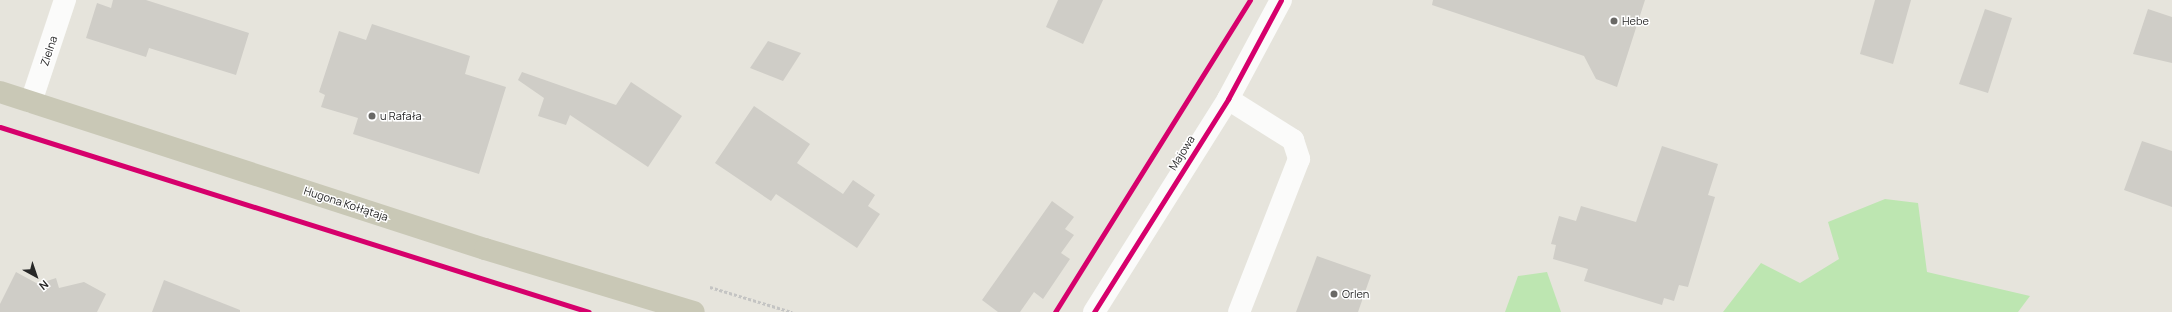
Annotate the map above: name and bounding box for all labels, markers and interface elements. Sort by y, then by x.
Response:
place label: Hebe [1622,14,1649,28]
marker: Hebe [1609,16,1619,26]
street label: Zielna [38,34,60,68]
place label: u Rafała [380,109,422,123]
marker: u Rafała [367,111,377,121]
street label: Majowa [1166,133,1198,173]
street label: Hugona Kołłątaja [302,184,390,224]
north arrow [16,256,56,296]
text: N [36,277,52,294]
place label: Orlen [1342,287,1369,301]
marker: Orlen [1329,289,1339,299]

